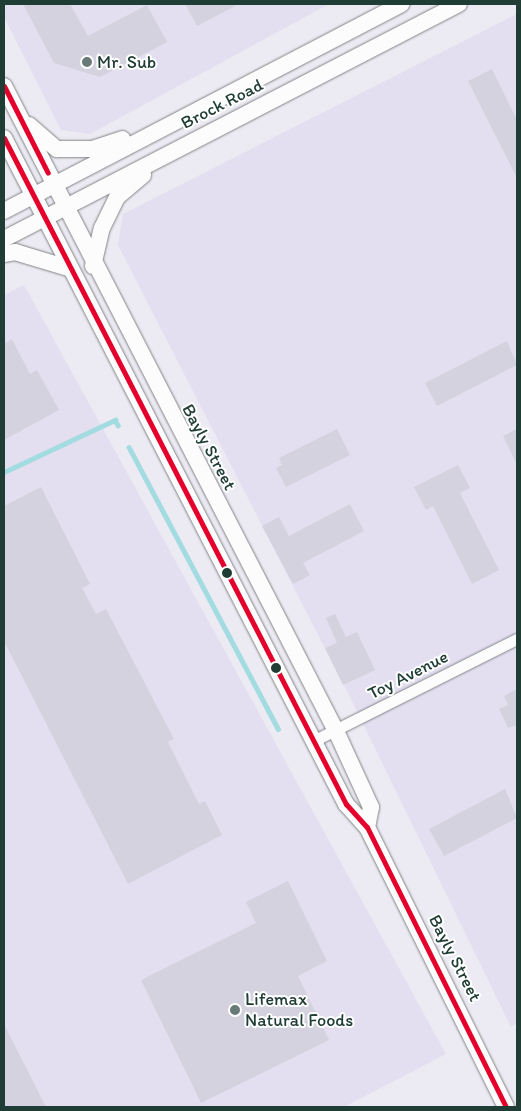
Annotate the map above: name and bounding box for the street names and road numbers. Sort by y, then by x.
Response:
street label: Brock Road [178,74,266,134]
street label: Bayly Street [177,400,241,494]
street label: Toy Avenue [365,646,451,704]
street label: Bayly Street [424,911,486,1005]

